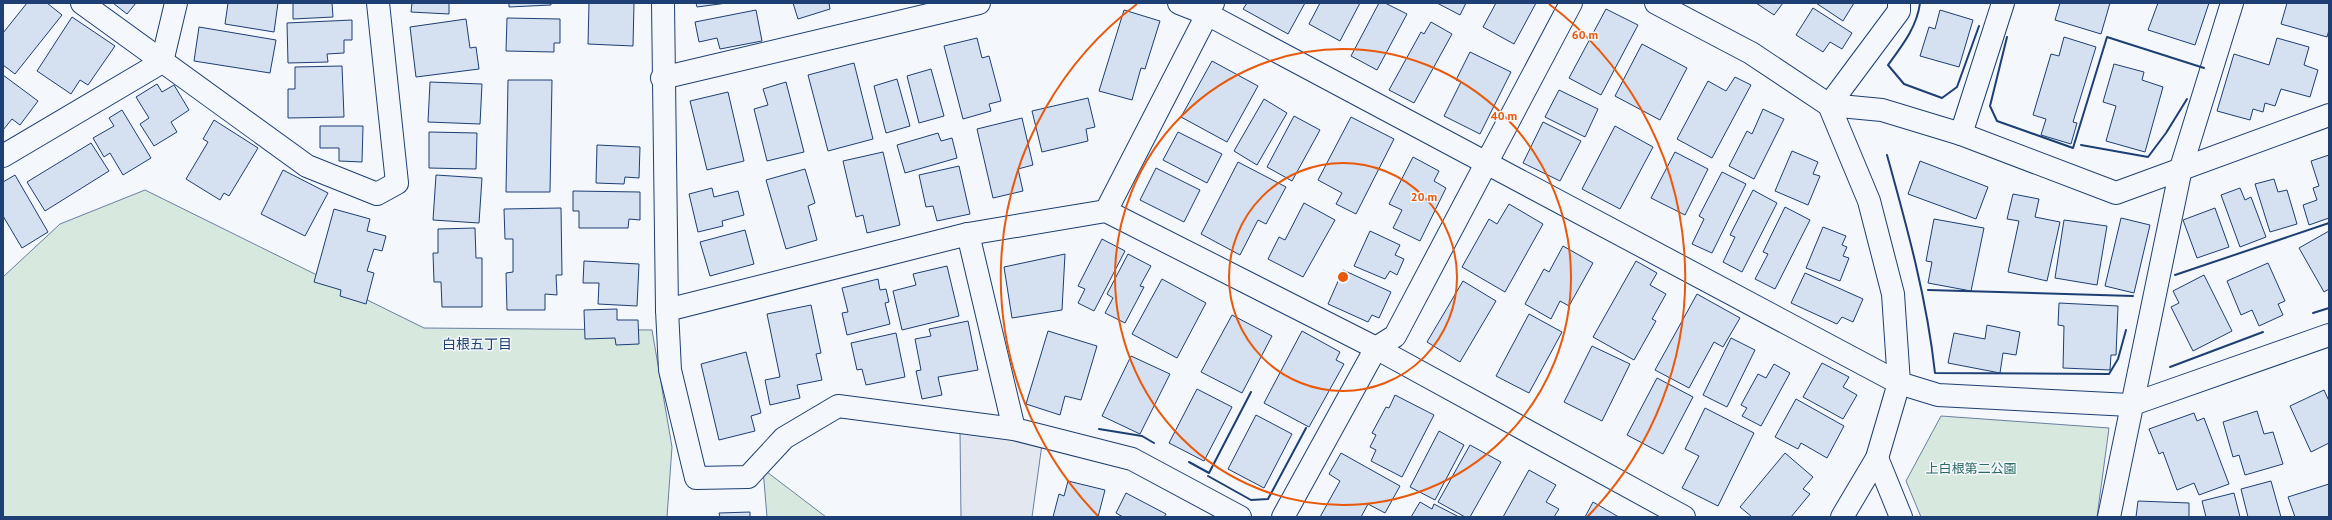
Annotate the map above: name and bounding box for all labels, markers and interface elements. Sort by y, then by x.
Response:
text: 60 m [1572,27,1598,42]
text: 40 m [1491,108,1517,123]
text: 20 m [1411,189,1437,204]
centre of rings [1336,270,1350,284]
district label: 白根五丁目 [442,335,512,353]
park label: 上白根第二公園 [1925,460,2017,477]

